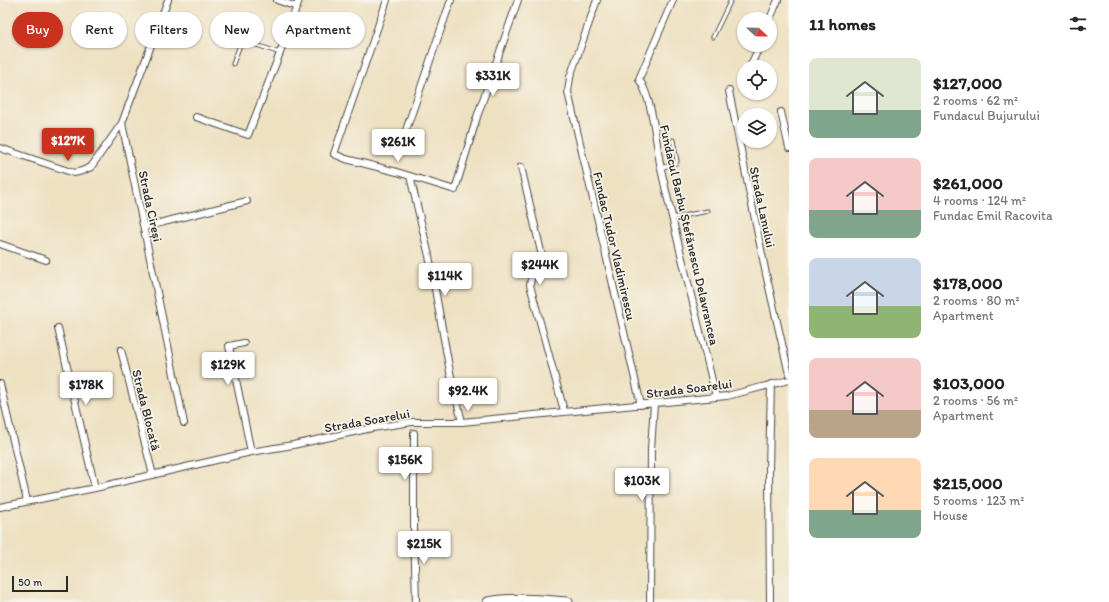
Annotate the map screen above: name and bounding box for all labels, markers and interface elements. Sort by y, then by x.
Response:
chip: Buy [12,12,63,48]
chip: Rent [71,12,127,48]
chip: Filters [135,12,202,48]
chip: New [210,12,264,48]
chip: Apartment [272,12,365,48]
north arrow [737,12,777,52]
map controls [737,12,777,148]
icon: filters [1067,13,1089,35]
text: 11 homes [809,14,876,34]
button: locate [737,60,777,100]
pin: $331K [465,63,521,97]
text: $331K [475,68,511,83]
text: $127,000 [933,73,1002,93]
icon: home [841,74,889,122]
text: 2 rooms · 62 m² [933,93,1018,108]
button: layers [737,108,777,148]
text: Fundacul Bujurului [933,108,1040,123]
street label: Fundacul Barbu Ștefănescu Delavrancea [657,123,722,347]
pin: $127K [40,128,96,162]
pin: $261K [370,129,426,163]
text: $127K [51,133,85,148]
text: $261K [381,134,415,149]
street label: Strada Lanului [747,165,778,249]
street label: Strada Cireși [136,169,165,243]
street label: Fundac Tudor Vladimirescu [590,170,639,322]
text: $261,000 [933,173,1003,193]
icon: home [841,174,889,222]
text: 4 rooms · 124 m² [933,193,1026,208]
text: Fundac Emil Racovita [933,208,1053,223]
pin: $244K [512,252,568,286]
text: $244K [521,257,559,272]
pin: $114K [417,263,473,297]
text: $114K [428,268,462,283]
text: $178,000 [933,273,1003,293]
icon: home [841,274,889,322]
text: 2 rooms · 80 m² [933,293,1020,308]
text: Apartment [933,308,994,323]
pin: $129K [200,352,256,386]
text: $129K [211,357,245,372]
street label: Strada Blocată [129,368,164,453]
pin: $178K [58,372,114,406]
text: $103,000 [933,373,1005,393]
icon: home [841,374,889,422]
street label: Strada Soarelui [645,376,733,401]
text: $178K [69,377,103,392]
pin: $92.4K [435,378,501,412]
text: $92.4K [448,383,488,398]
text: 2 rooms · 56 m² [933,393,1018,408]
street label: Strada Soarelui [323,406,411,435]
text: Apartment [933,408,994,423]
pin: $156K [377,447,433,481]
text: $156K [388,452,422,467]
pin: $103K [614,468,670,502]
text: $103K [624,473,660,488]
text: $215,000 [933,473,1003,493]
icon: home [841,474,889,522]
text: 5 rooms · 123 m² [933,493,1024,508]
text: House [933,508,968,523]
pin: $215K [396,531,452,565]
text: $215K [407,536,441,551]
scale bar [12,574,68,593]
text: 50 m [18,576,42,589]

